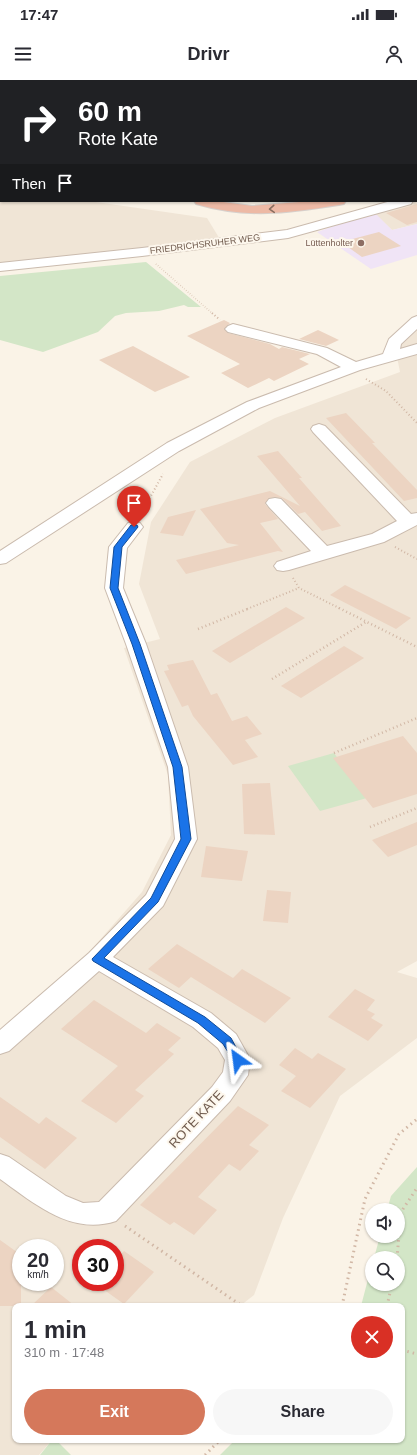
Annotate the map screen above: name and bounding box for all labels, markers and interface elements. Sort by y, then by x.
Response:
text: 17:47 [20,6,58,23]
icon: menu [12,43,34,65]
icon: person [383,43,405,65]
text: Drivr [187,44,230,64]
icon: right [12,96,64,148]
text: 60 m [78,96,142,127]
text: Rote Kate [78,129,158,149]
icon: arrive [54,172,76,194]
text: Then [12,175,46,192]
one-way arrow [269,204,275,213]
street label: FRIEDRICHSRUHER WEG [149,232,261,256]
place label: Lüttenholter [305,238,353,248]
marker: Lüttenholter [356,238,366,248]
pin [117,486,151,527]
icon: arrive [123,492,145,514]
position arrow [217,1039,259,1081]
street label: ROTE KATE [166,1087,227,1151]
map controls [365,1203,405,1291]
button: sound [365,1203,405,1243]
speed limit sign: 30 [72,1239,124,1291]
text: 20 [27,1249,49,1271]
button: search [365,1251,405,1291]
text: km/h [27,1269,49,1280]
text: 1 min [24,1316,87,1343]
button: close [351,1316,393,1358]
text: 310 m · 17:48 [24,1345,104,1360]
button: Exit [24,1389,205,1435]
button: Share [213,1389,393,1435]

